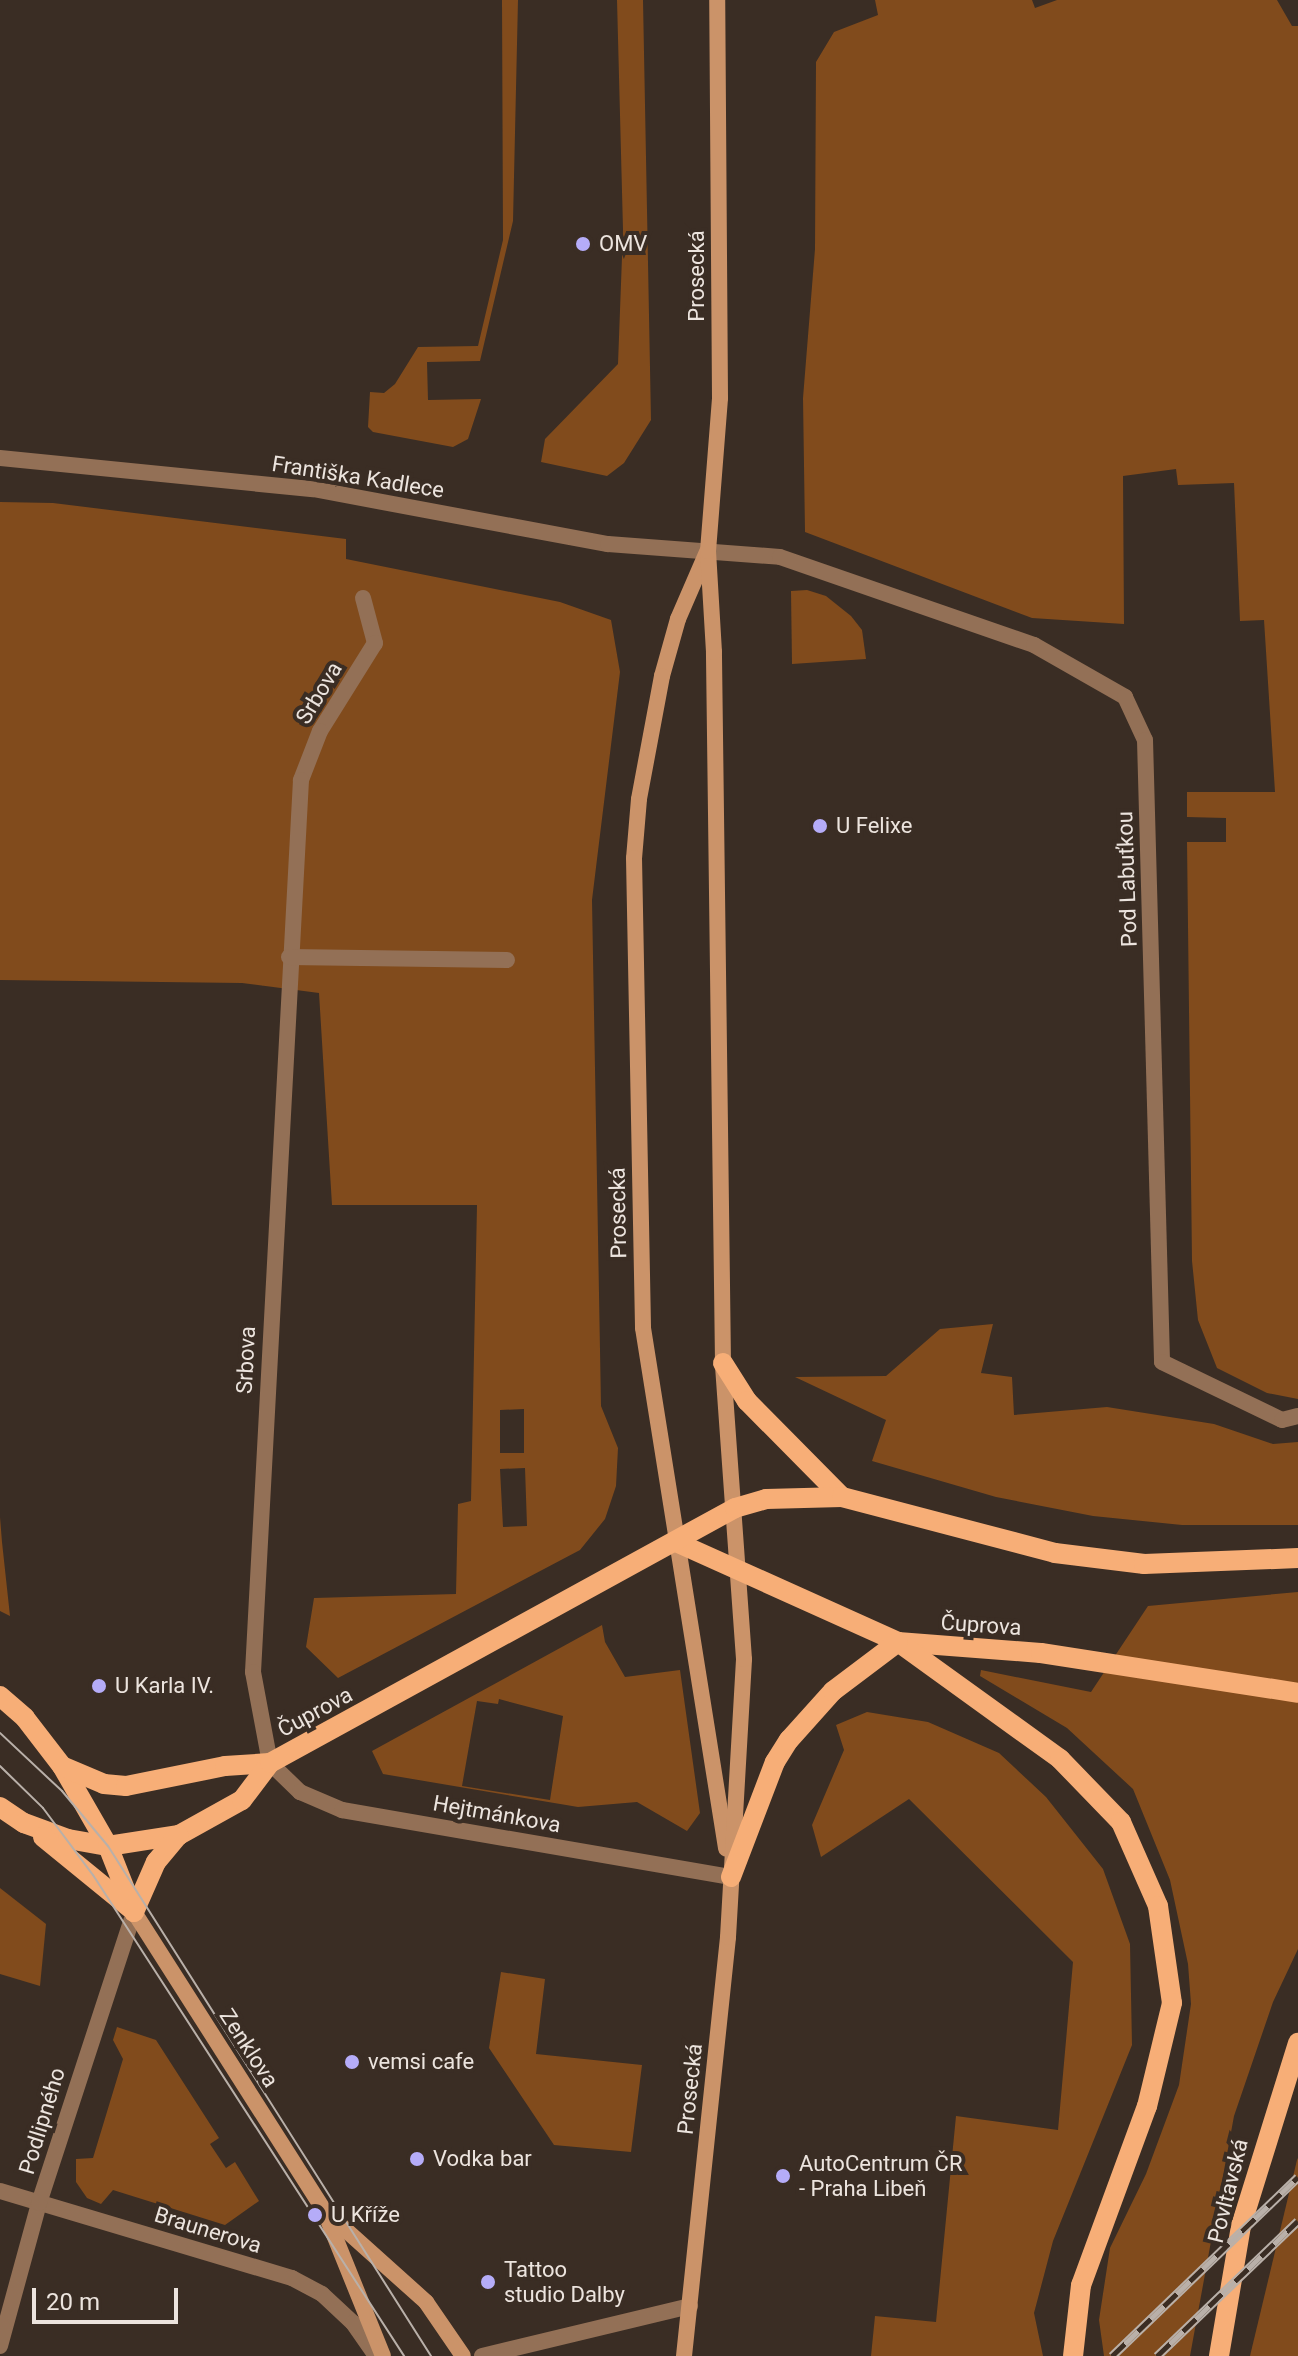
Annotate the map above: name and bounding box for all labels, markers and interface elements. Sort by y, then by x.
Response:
street label: Prosecká [684,230,710,322]
place label: OMV [599,231,647,257]
marker: OMV [574,235,592,253]
street label: Františka Kadlece [270,450,446,504]
street label: Srbova [290,657,348,729]
street label: Pod Labuťkou [1111,811,1143,947]
place label: U Felixe [836,813,912,839]
marker: U Felixe [811,817,829,835]
street label: Prosecká [604,1167,632,1259]
street label: Srbova [231,1325,261,1395]
street label: Čuprova [940,1609,1022,1641]
place label: U Karla IV. [115,1673,214,1699]
marker: U Karla IV. [90,1677,108,1695]
street label: Čuprova [273,1681,357,1743]
street label: Hejtmánkova [431,1790,563,1838]
street label: Zenklova [214,2004,284,2092]
street label: Prosecká [672,2042,708,2136]
place label: vemsi cafe [368,2049,474,2075]
marker: vemsi cafe [343,2053,361,2071]
street label: Podlipného [13,2064,71,2178]
street label: Povltavská [1202,2136,1254,2246]
place label: Vodka bar [433,2146,532,2172]
marker: Vodka bar [408,2150,426,2168]
place label: AutoCentrum ČR - Praha Libeň [799,2150,962,2202]
marker: AutoCentrum ČR - Praha Libeň [774,2167,792,2185]
street label: Braunerova [151,2201,265,2259]
place label: U Kříže [331,2202,400,2228]
marker: U Kříže [306,2206,324,2224]
place label: Tattoo studio Dalby [504,2256,625,2308]
scale bar [36,2272,182,2322]
marker: Tattoo studio Dalby [479,2273,497,2291]
text: 20 m [46,2288,100,2316]

